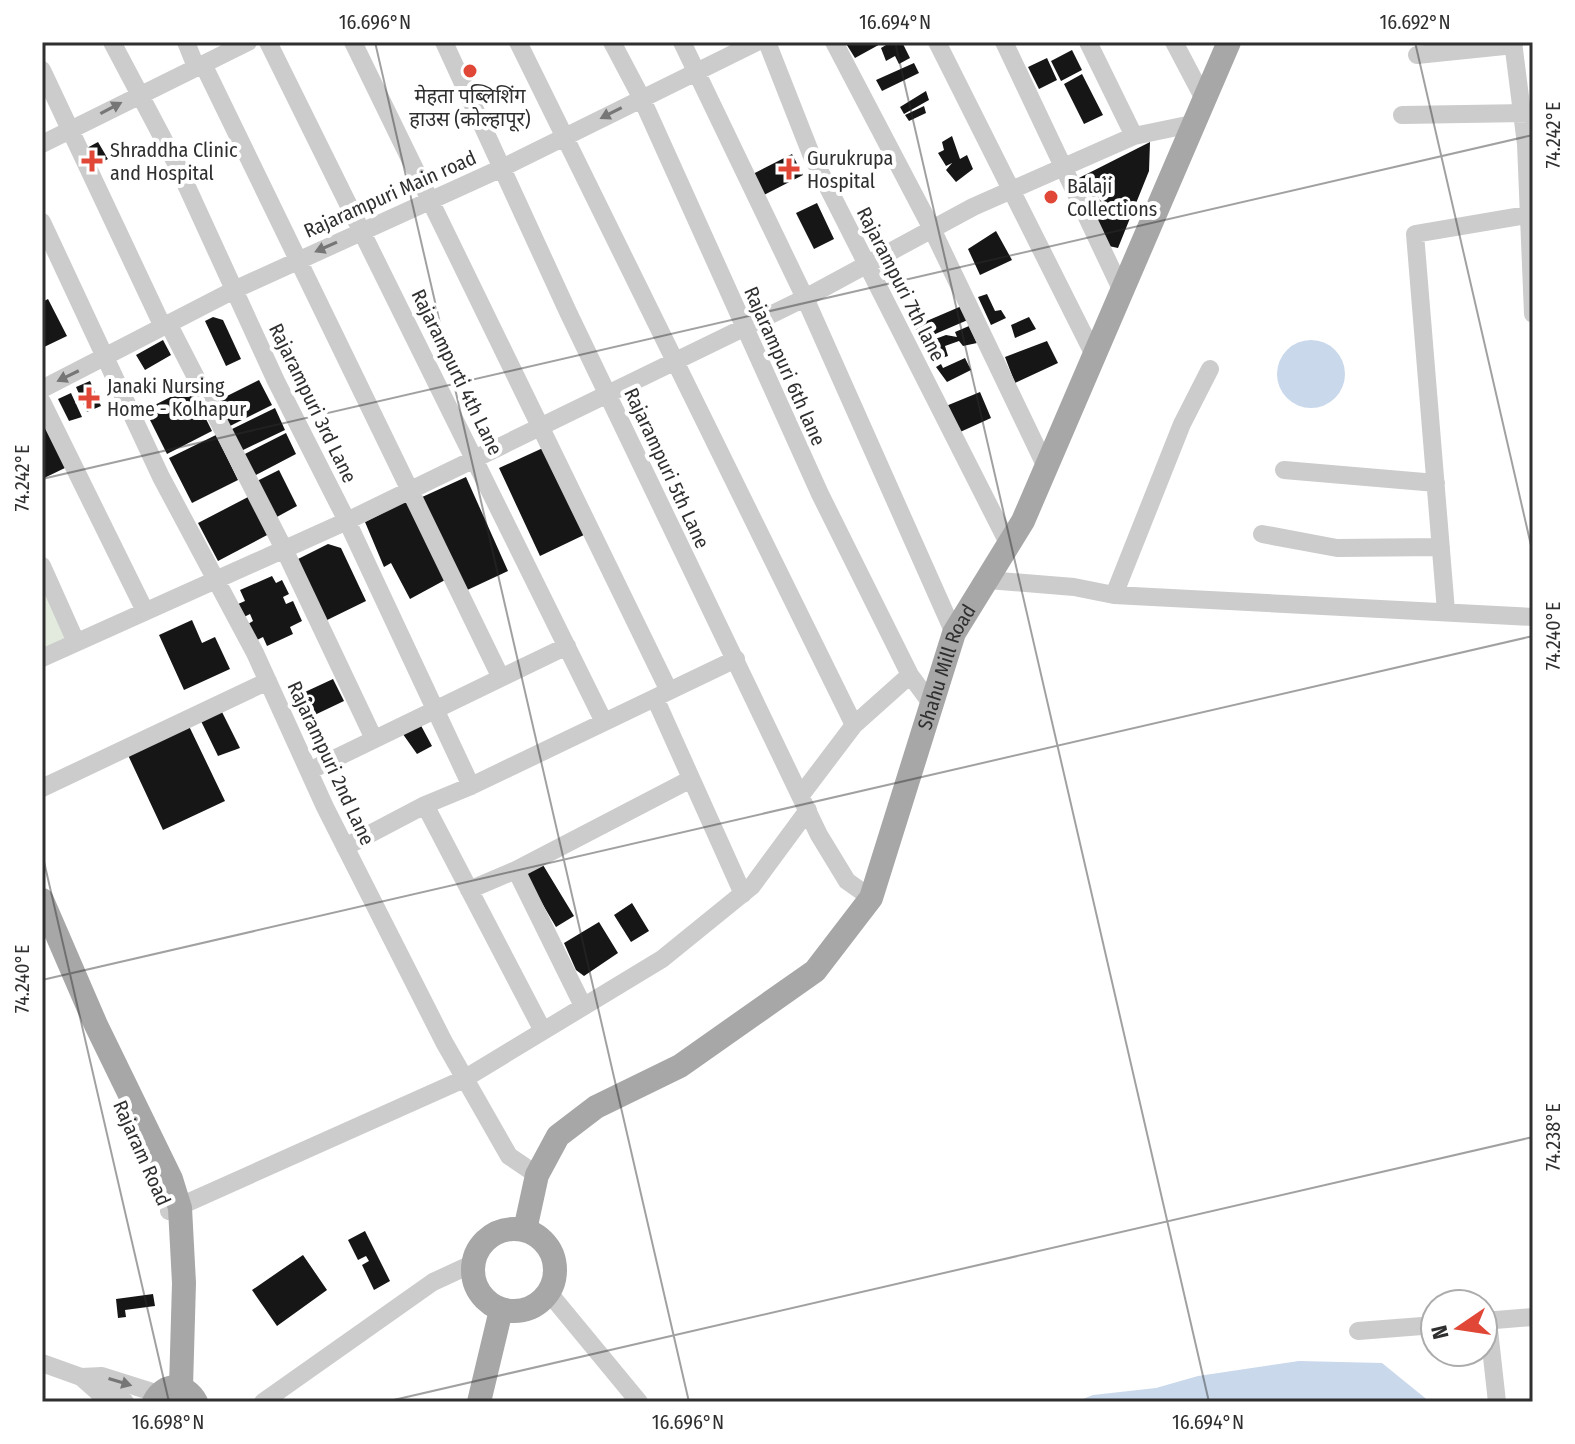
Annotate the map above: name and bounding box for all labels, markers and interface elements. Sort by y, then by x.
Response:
text: 16.696°N [339,10,411,34]
text: 16.694°N [859,10,931,34]
text: 16.692°N [1379,10,1451,34]
marker: मेहता पब्लिशिंग हाउस (कोल्हापूर) [461,62,479,80]
place label: मेहता पब्लिशिंग हाउस (कोल्हापूर) [409,84,531,132]
one-way arrow [100,101,123,115]
text: 74.242°E [1541,102,1565,168]
one-way arrow [600,106,623,119]
place label: Shraddha Clinic and Hospital [110,138,238,185]
street label: Rajarampuri Main road [300,145,480,243]
place label: Gurukrupa Hospital [807,146,893,193]
marker: Shraddha Clinic and Hospital [81,150,103,172]
marker: Gurukrupa Hospital [778,158,800,180]
place label: Balaji Collections [1067,174,1157,221]
marker: Balaji Collections [1042,188,1060,206]
street label: Rajarampuri 7th lane [852,203,950,365]
one-way arrow [314,241,337,254]
street label: Rajarampuri 6th lane [739,283,831,449]
street label: Rajarampurti 4th Lane [406,285,508,459]
street label: Rajarampuri 3rd Lane [264,319,362,487]
one-way arrow [56,369,80,383]
place label: Janaki Nursing Home - Kolhapur [107,374,246,421]
street label: Rajarampuri 5th Lane [619,384,715,552]
marker: Janaki Nursing Home - Kolhapur [78,387,100,409]
text: 74.242°E [10,445,34,511]
street label: Shahu Mill Road [912,600,981,733]
text: 74.240°E [1541,602,1565,670]
street label: Rajarampuri 2nd Lane [282,677,380,849]
text: 74.240°E [10,945,34,1013]
street label: Rajaram Road [108,1097,176,1209]
text: 74.238°E [1541,1103,1565,1171]
north arrow [1419,1288,1499,1368]
text: N [1425,1323,1455,1342]
one-way arrow [109,1376,133,1389]
text: 16.698°N [132,1410,204,1434]
text: 16.696°N [652,1410,724,1434]
text: 16.694°N [1172,1410,1244,1434]

